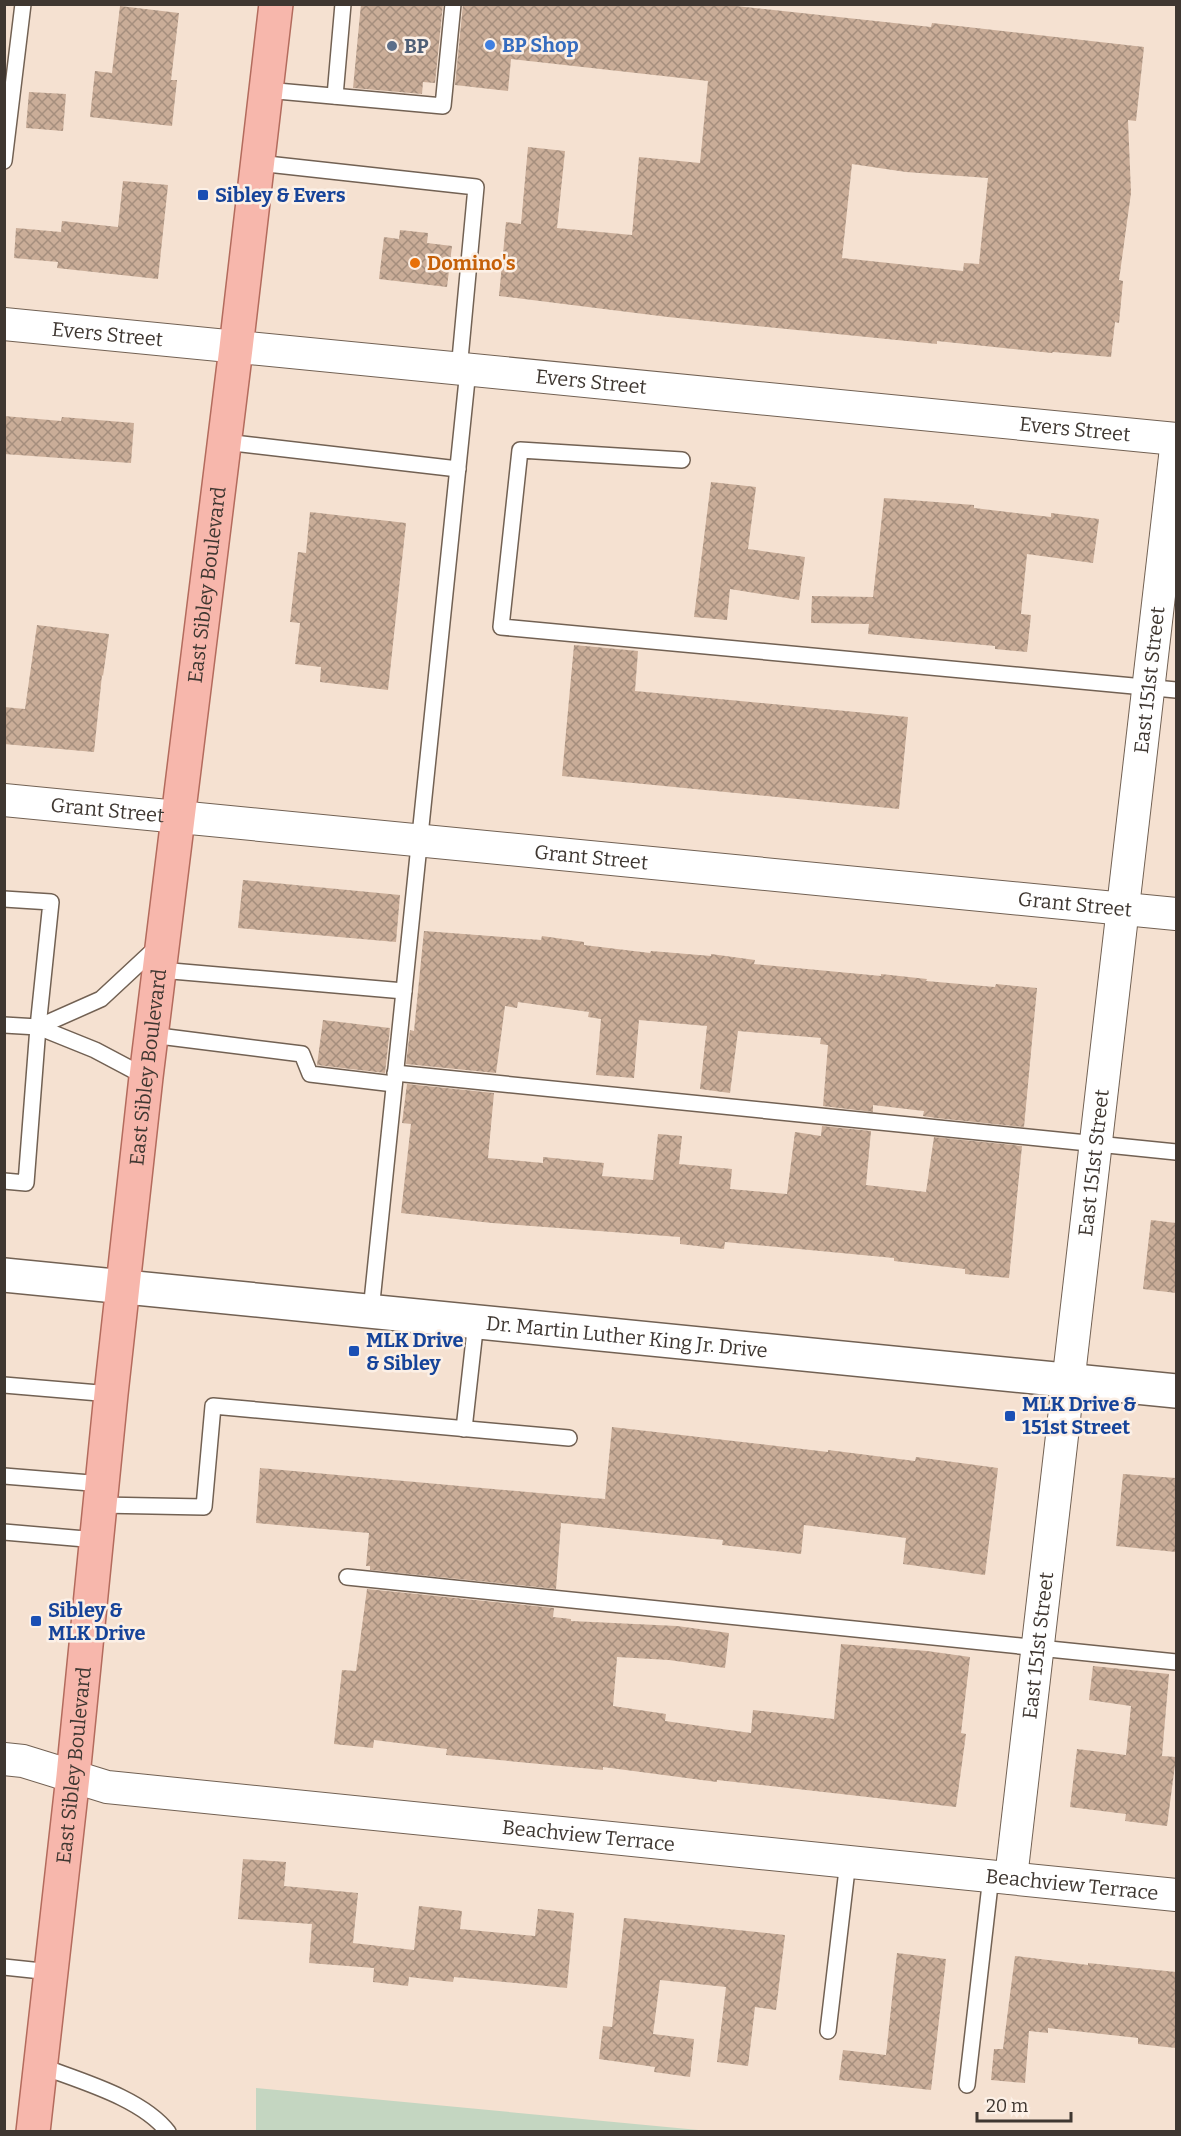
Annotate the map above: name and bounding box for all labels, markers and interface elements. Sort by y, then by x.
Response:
place label: BP Shop [502,33,579,57]
place label: BP [404,34,429,58]
marker: BP Shop [483,38,497,52]
marker: BP [385,39,399,53]
place label: Sibley & Evers [215,183,346,207]
marker: Sibley & Evers [196,188,210,202]
place label: Domino's [427,251,516,275]
marker: Domino's [408,256,422,270]
street label: Evers Street [51,317,164,352]
street label: Evers Street [534,364,648,399]
street label: Evers Street [1018,412,1132,446]
street label: East Sibley Boulevard [183,485,231,684]
street label: East 151st Street [1129,605,1170,755]
street label: Grant Street [49,793,166,828]
street label: Grant Street [533,840,649,875]
street label: Grant Street [1017,887,1133,922]
street label: East Sibley Boulevard [124,967,171,1167]
street label: East 151st Street [1073,1088,1114,1238]
street label: Dr. Martin Luther King Jr. Drive [485,1311,769,1363]
place label: MLK Drive & Sibley [366,1328,463,1375]
marker: MLK Drive & Sibley [347,1344,361,1358]
place label: MLK Drive & 151st Street [1022,1392,1137,1439]
marker: MLK Drive & 151st Street [1003,1409,1017,1423]
street label: East 151st Street [1017,1571,1058,1720]
place label: Sibley & MLK Drive [48,1598,145,1645]
marker: Sibley & MLK Drive [29,1614,43,1628]
street label: East Sibley Boulevard [51,1666,96,1865]
street label: Beachview Terrace [501,1815,676,1856]
street label: Beachview Terrace [984,1864,1160,1905]
scale bar [977,2085,1072,2123]
text: 20 m [986,2095,1028,2117]

